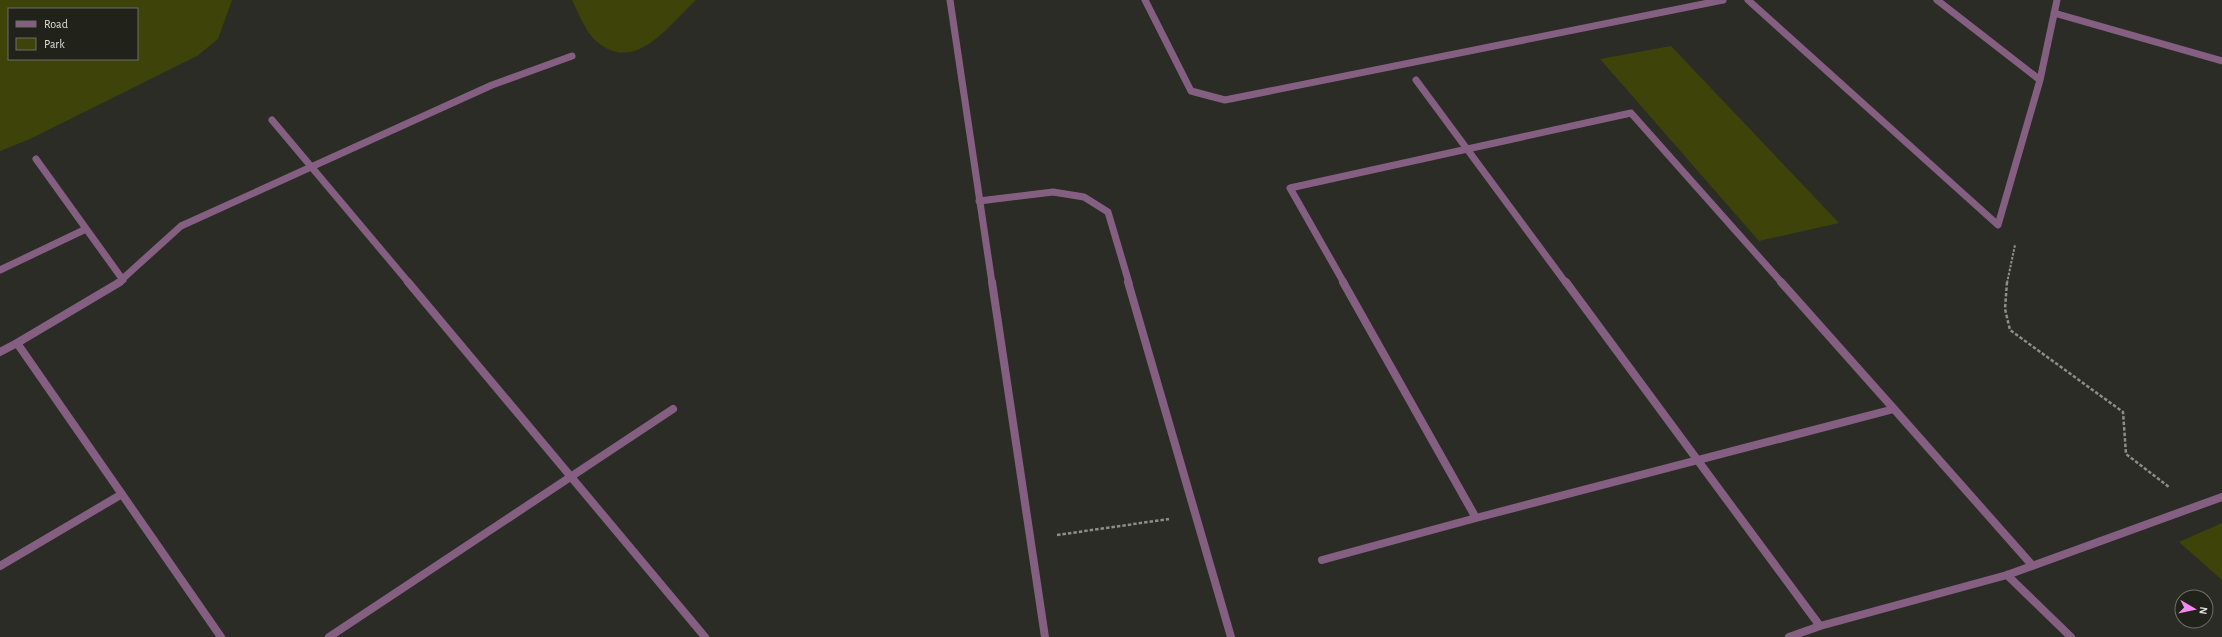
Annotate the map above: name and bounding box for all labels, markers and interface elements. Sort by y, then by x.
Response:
legend [8,8,138,60]
text: Road [44,18,68,30]
text: Park [44,38,65,50]
north arrow [2174,589,2214,629]
text: N [2197,606,2209,615]

